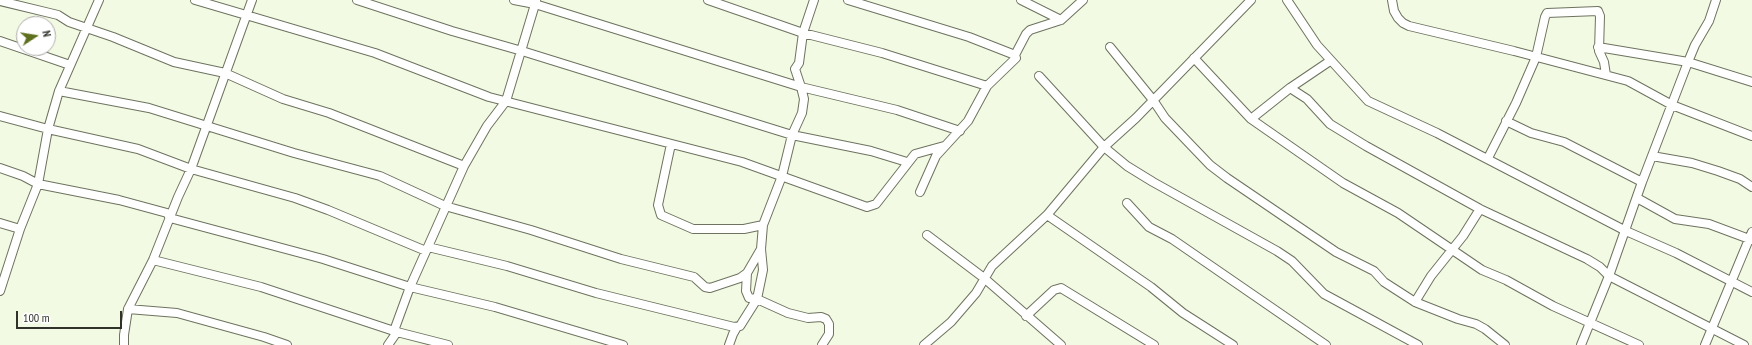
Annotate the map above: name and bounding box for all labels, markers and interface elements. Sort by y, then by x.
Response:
north arrow [16,16,56,56]
text: N [39,29,54,38]
scale bar [18,303,124,329]
text: 100 m [23,310,50,325]

